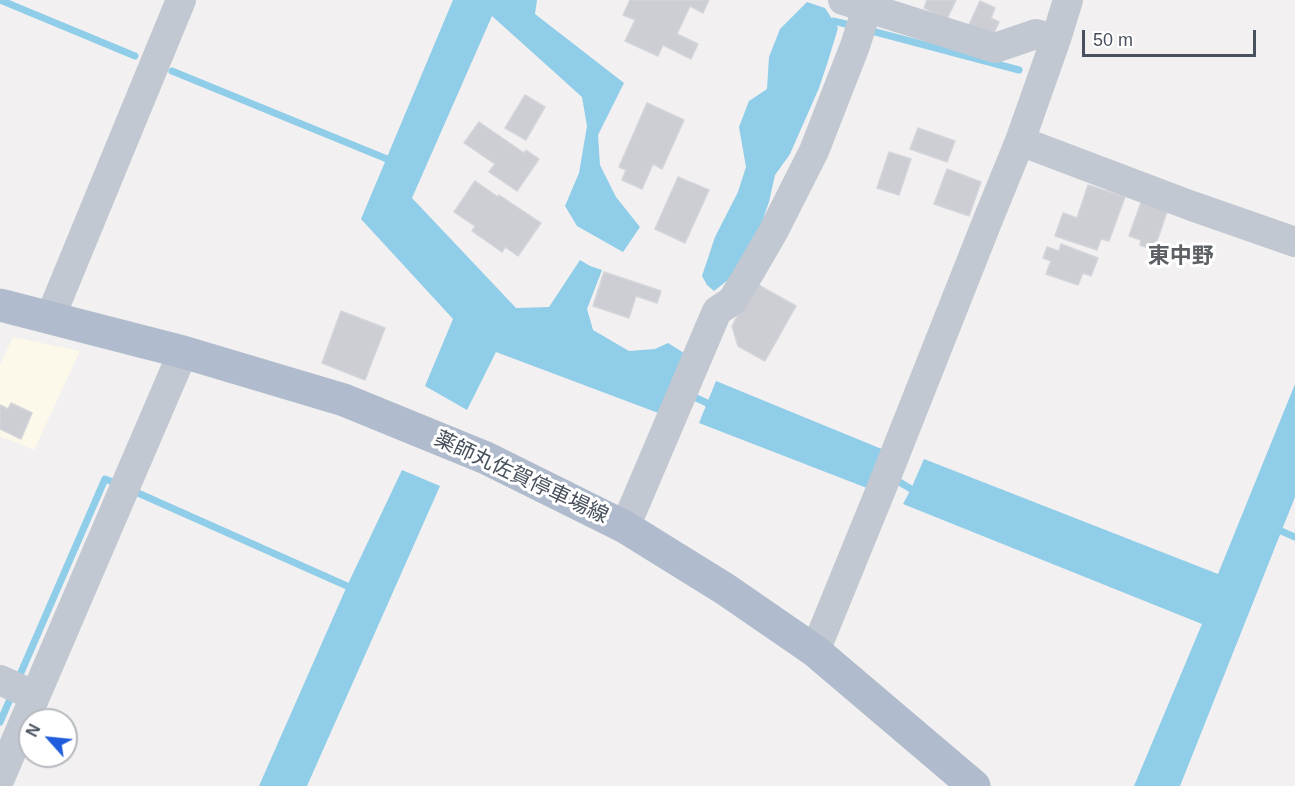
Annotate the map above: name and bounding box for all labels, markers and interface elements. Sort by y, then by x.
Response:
scale bar [1085,18,1259,56]
text: 50 m [1093,30,1133,50]
district label: 東中野 [1148,244,1214,270]
street label: 薬師丸佐賀停車場線 [430,427,612,529]
north arrow [18,708,78,768]
text: N [23,721,43,740]

